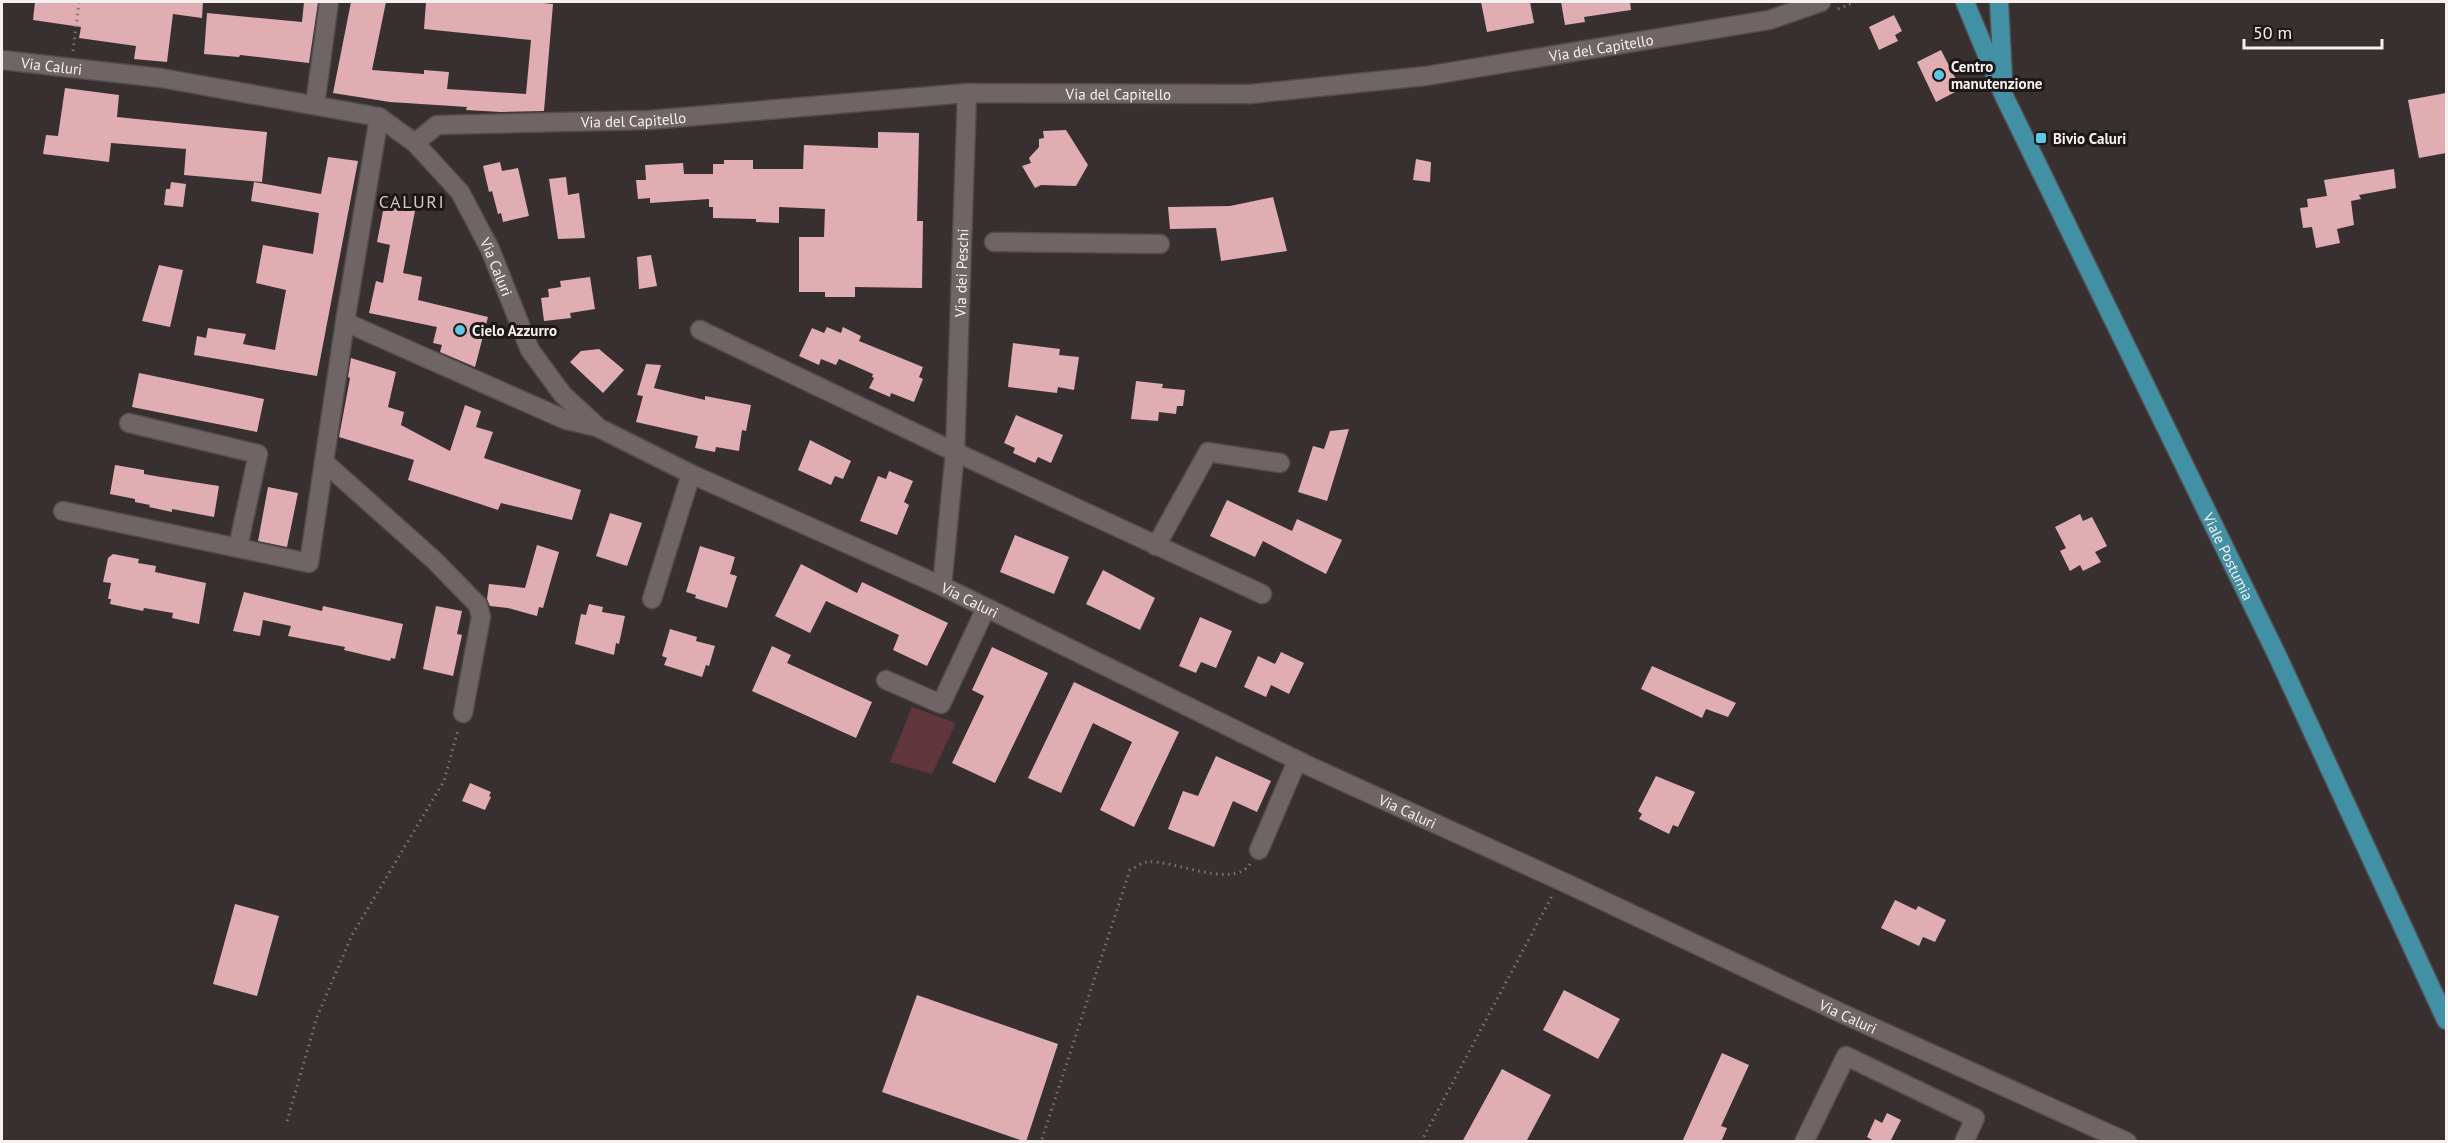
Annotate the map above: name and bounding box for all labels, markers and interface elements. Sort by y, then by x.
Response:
scale bar [2244,12,2382,50]
text: 50 m [2253,21,2292,44]
street label: Via del Capitello [1547,30,1655,65]
street label: Via Caluri [19,53,83,79]
place label: Centro manutenzione [1951,57,2043,93]
marker: Centro manutenzione [1932,68,1946,82]
street label: Via del Capitello [1065,84,1171,103]
street label: Via del Capitello [580,107,687,131]
place label: Bivio Caluri [2053,129,2126,148]
marker: Bivio Caluri [2034,131,2048,145]
district label: CALURI [379,190,445,213]
street label: Via dei Peschi [950,228,972,318]
street label: Via Caluri [476,233,517,299]
place label: Cielo Azzurro [472,321,557,340]
marker: Cielo Azzurro [453,323,467,337]
street label: Viale Postumia [2199,508,2258,603]
street label: Via Caluri [937,577,1002,622]
street label: Via Caluri [1375,789,1440,832]
street label: Via Caluri [1815,994,1880,1038]

